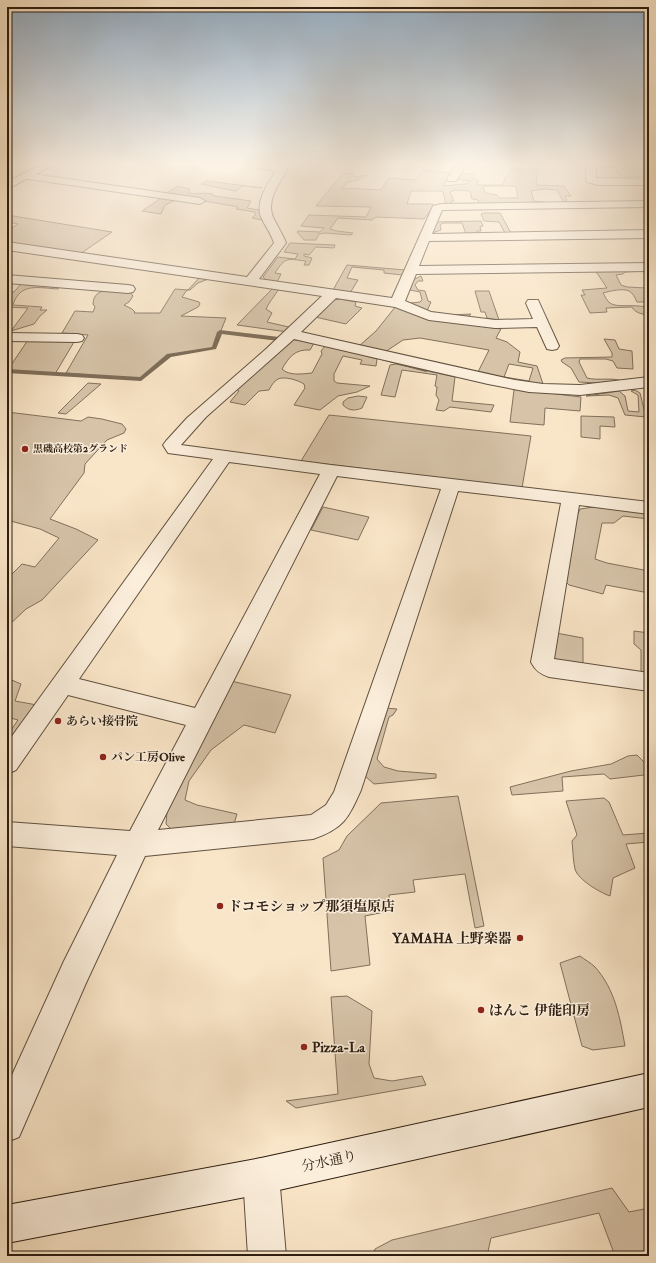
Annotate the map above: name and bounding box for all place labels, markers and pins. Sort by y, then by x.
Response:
place label: 黒磯高校第2グランド [33,443,128,455]
marker: 黒磯高校第2グランド [20,444,30,454]
place label: あらい接骨院 [66,714,138,729]
marker: あらい接骨院 [53,716,63,726]
place label: パン工房Olive [111,750,186,765]
marker: パン工房Olive [98,752,108,762]
place label: ドコモショップ那須塩原店 [228,898,395,915]
marker: ドコモショップ那須塩原店 [215,901,225,911]
place label: YAMAHA 上野楽器 [391,930,512,947]
marker: YAMAHA 上野楽器 [515,933,525,943]
place label: はんこ 伊能印房 [489,1002,590,1019]
marker: はんこ 伊能印房 [476,1005,486,1015]
place label: Pizza-La [312,1039,366,1056]
marker: Pizza-La [299,1042,309,1052]

